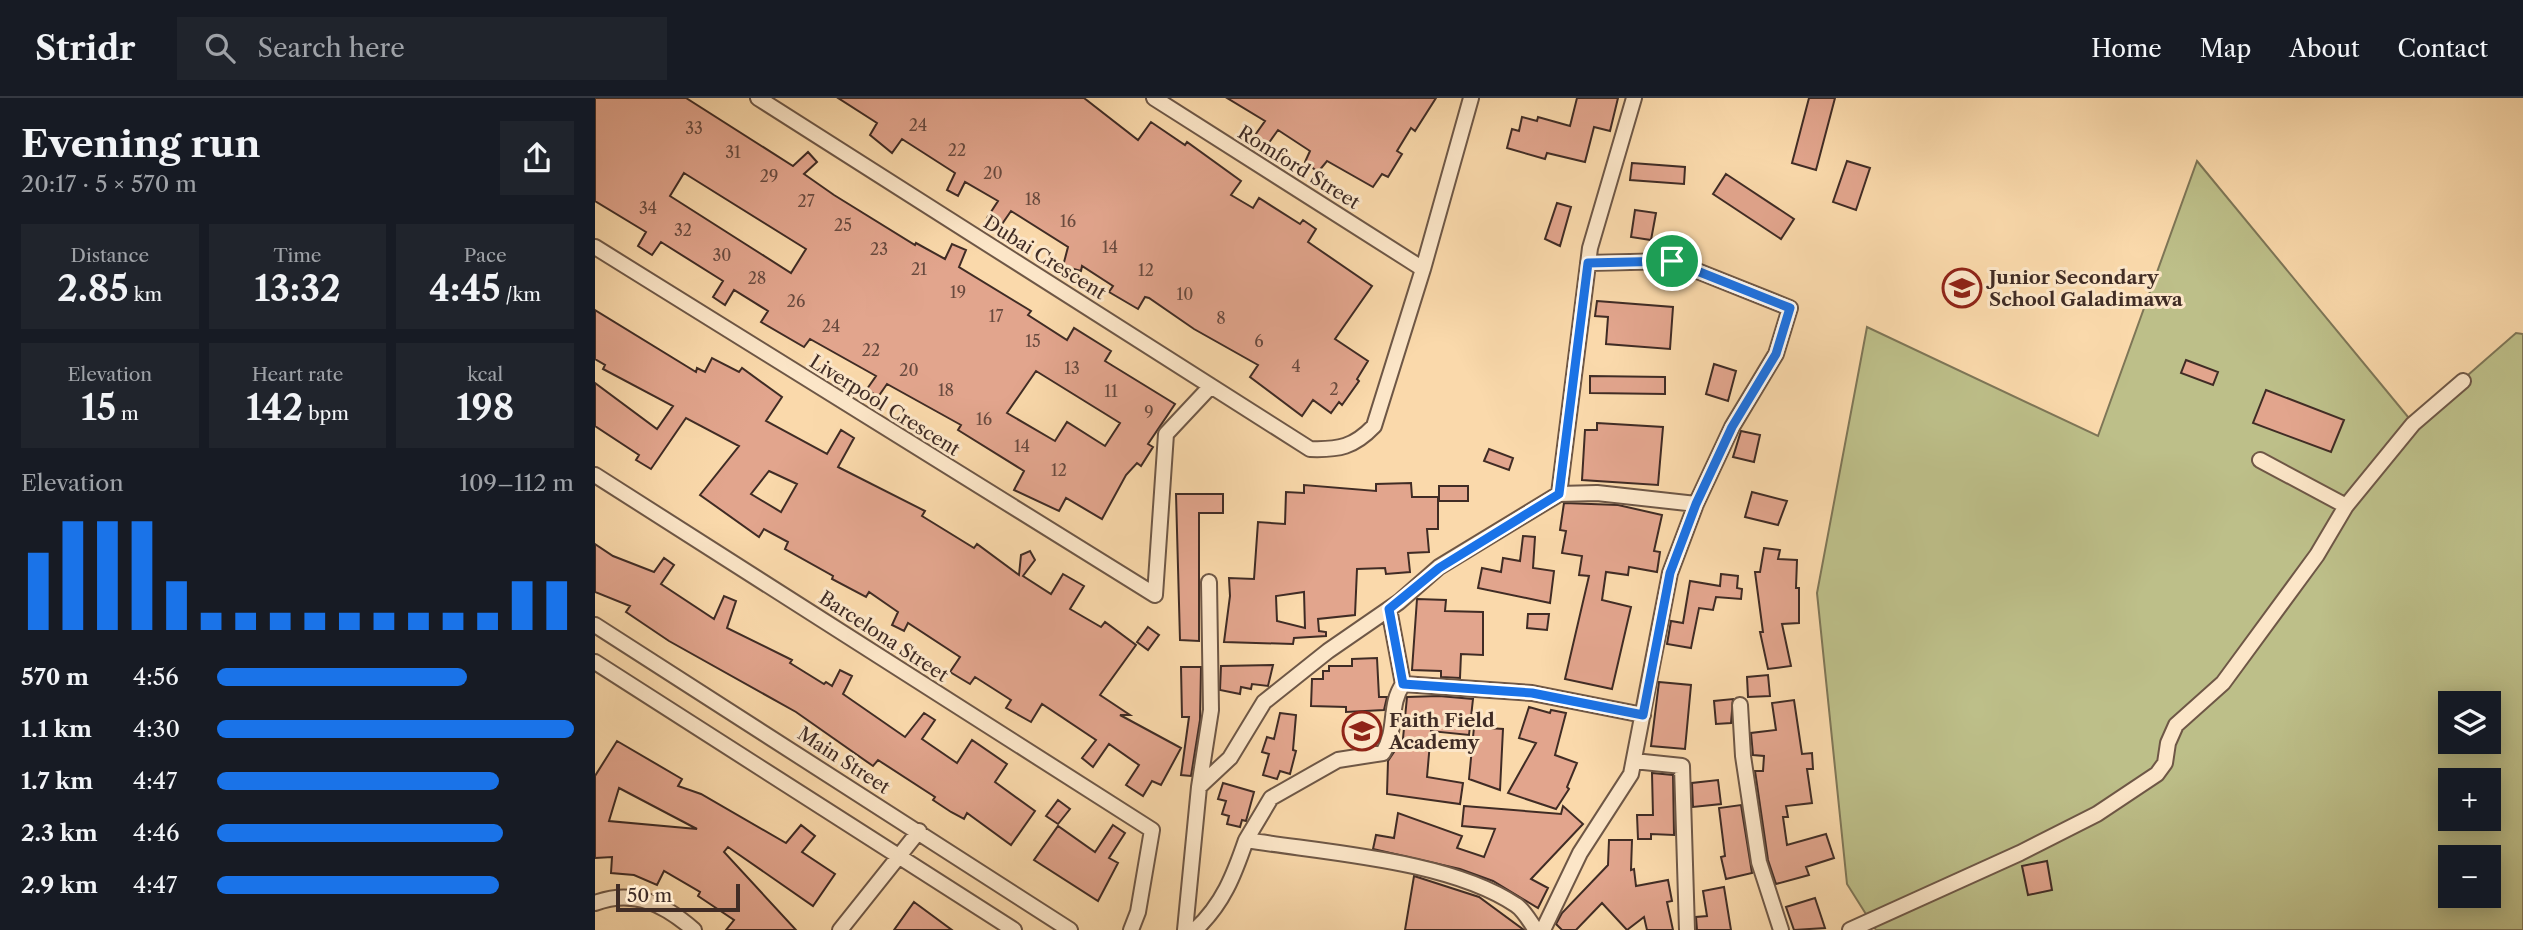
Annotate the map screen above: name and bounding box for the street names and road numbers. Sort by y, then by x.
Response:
street label: Romford Street [1233,121,1364,214]
street label: Dubai Crescent [979,211,1110,304]
street label: Liverpool Crescent [805,350,964,461]
street label: Barcelona Street [815,586,953,687]
street label: Main Street [793,722,895,799]

